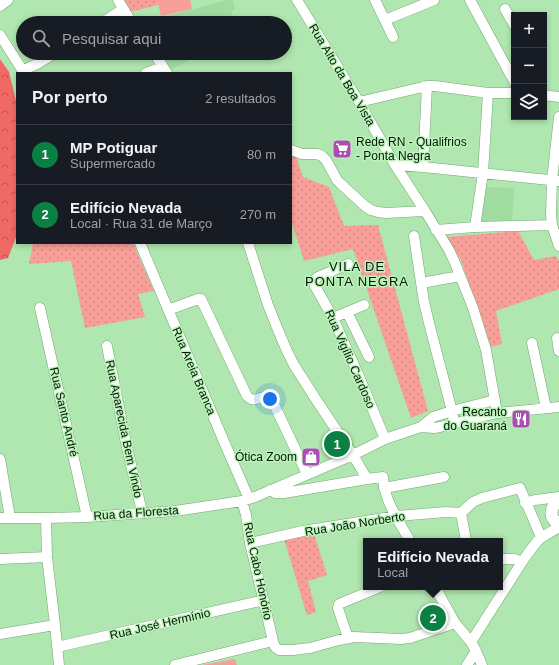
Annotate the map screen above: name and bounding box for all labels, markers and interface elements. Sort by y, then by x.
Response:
map controls [511,12,547,120]
button: + [511,12,547,48]
search box [16,16,292,60]
street label: Rua Alto da Boa Vista [306,21,378,129]
icon: search [30,27,52,49]
text: Pesquisar aqui [62,30,161,47]
button: − [511,48,547,84]
button: layers [511,84,547,120]
text: Por perto [32,88,108,107]
text: 2 resultados [205,91,276,106]
place label: Rede RN - Qualifrios - Ponta Negra [356,135,467,163]
supermarket icon: Rede RN - Qualifrios - Ponta Negra [331,138,353,160]
text: MP Potiguar [70,139,157,156]
text: 1 [41,147,49,162]
text: 80 m [247,147,276,162]
text: Supermercado [70,156,155,171]
text: Edifício Nevada [70,199,182,216]
text: 2 [41,207,49,222]
text: 270 m [240,207,276,222]
text: Local · Rua 31 de Março [70,216,212,231]
district label: VILA DE PONTA NEGRA [305,259,409,289]
street label: Rua Vigílio Cardoso [322,307,378,411]
street label: Rua Areia Branca [169,325,219,417]
street label: Rua Aparecida Bem Vindo [103,359,146,500]
street label: Rua Santo André [47,366,81,458]
your location [260,389,280,409]
place label: Recanto do Guaraná [444,405,507,433]
restaurant icon: Recanto do Guaraná [510,408,532,430]
pin: 1 [324,429,350,459]
shop icon: Ótica Zoom [300,446,322,468]
place label: Ótica Zoom [235,449,297,464]
street label: Rua da Floresta [93,503,179,523]
street label: Rua João Norberto [304,509,406,539]
street label: Rua Cabo Honório [241,521,275,621]
popup [363,538,503,590]
text: Edifício Nevada [377,548,489,565]
text: Local [377,565,408,580]
pin: 2 [420,603,446,633]
street label: Rua José Hermínio [108,606,212,642]

